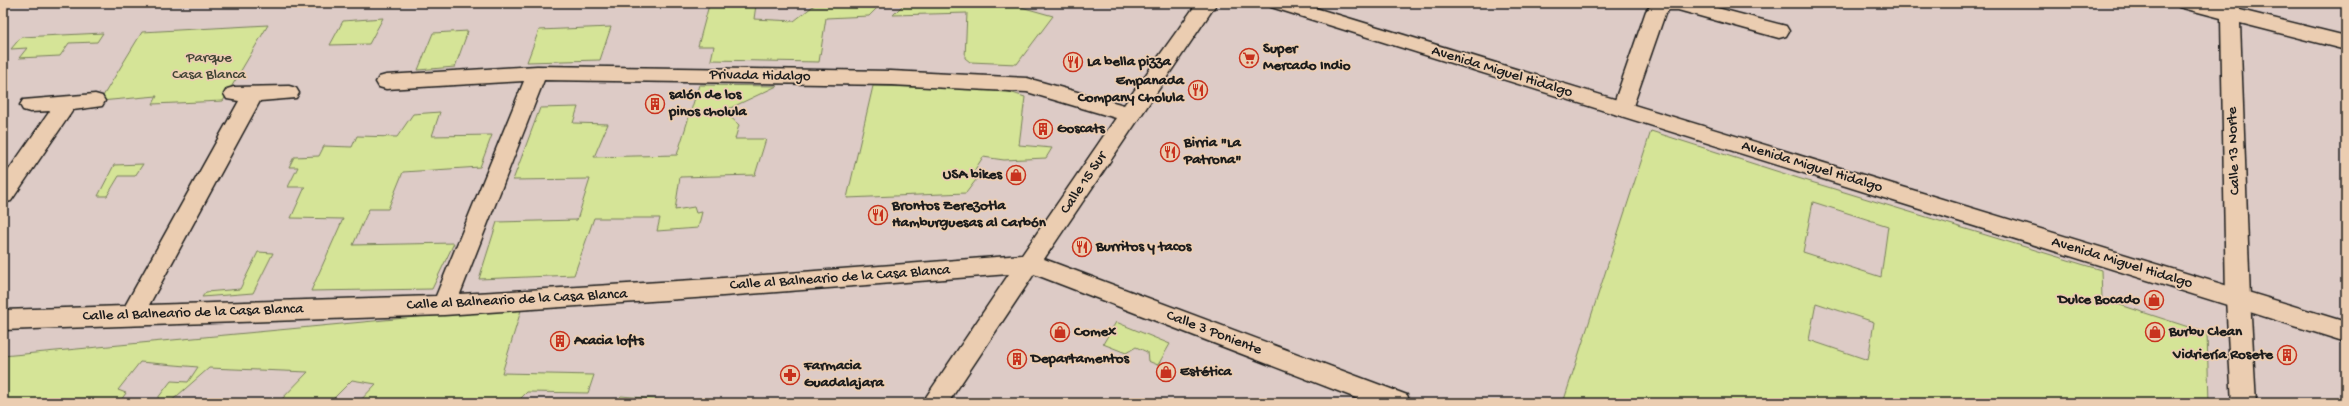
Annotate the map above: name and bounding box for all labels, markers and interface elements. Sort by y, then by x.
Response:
place label: Super Mercado Indio [1263,40,1351,75]
street label: Avenida Miguel Hidalgo [1429,42,1575,102]
supermarket icon: Super Mercado Indio [1238,47,1260,69]
park label: Parque Casa Blanca [172,49,247,84]
restaurant icon: La bella pizza [1062,51,1084,73]
place label: La bella pizza [1087,53,1171,71]
street label: Privada Hidalgo [708,66,811,86]
place label: Empanada Company Cholula [1077,72,1185,107]
restaurant icon: Empanada Company Cholula [1187,79,1209,101]
place label: salón de los pinos cholula [668,86,747,121]
building icon: salón de los pinos cholula [644,93,666,115]
street label: Calle 13 Norte [2223,106,2245,196]
building icon: Goscats [1032,118,1054,140]
place label: Goscats [1057,120,1106,138]
place label: Birria "La Patrona" [1183,134,1242,169]
street label: Avenida Miguel Hidalgo [1739,137,1885,197]
restaurant icon: Birria "La Patrona" [1159,141,1181,163]
street label: Calle 15 Sur [1057,147,1112,218]
shop icon: USA bikes [1005,164,1027,186]
place label: USA bikes [943,166,1003,184]
place label: Brontos Zerezotla Hamburguesas al Carbón [891,197,1047,232]
restaurant icon: Brontos Zerezotla Hamburguesas al Carbón [867,204,889,226]
street label: Avenida Miguel Hidalgo [2049,233,2195,293]
restaurant icon: Burritos y tacos [1071,236,1093,258]
place label: Burritos y tacos [1095,238,1193,256]
street label: Calle al Balneario de la Casa Blanca [729,261,951,295]
street label: Calle al Balneario de la Casa Blanca [406,285,628,315]
shop icon: Dulce Bocado [2143,289,2165,311]
place label: Dulce Bocado [2056,291,2140,309]
street label: Calle al Balneario de la Casa Blanca [82,300,304,326]
street label: Calle 3 Poniente [1164,307,1265,360]
shop icon: Comex [1049,321,1071,343]
shop icon: Burbu Clean [2144,321,2166,343]
place label: Comex [1073,323,1116,341]
place label: Burbu Clean [2168,323,2243,341]
building icon: Acacia lofts [549,330,571,352]
place label: Acacia lofts [573,332,645,350]
building icon: Vidriería Rosete [2276,344,2298,366]
place label: Vidriería Rosete [2172,346,2274,364]
building icon: Departamentos [1006,348,1028,370]
place label: Departamentos [1029,350,1130,368]
place label: Farmacia Guadalajara [803,357,885,392]
shop icon: Estética [1155,361,1177,383]
place label: Estética [1180,363,1232,381]
pharmacy icon: Farmacia Guadalajara [779,364,801,386]

